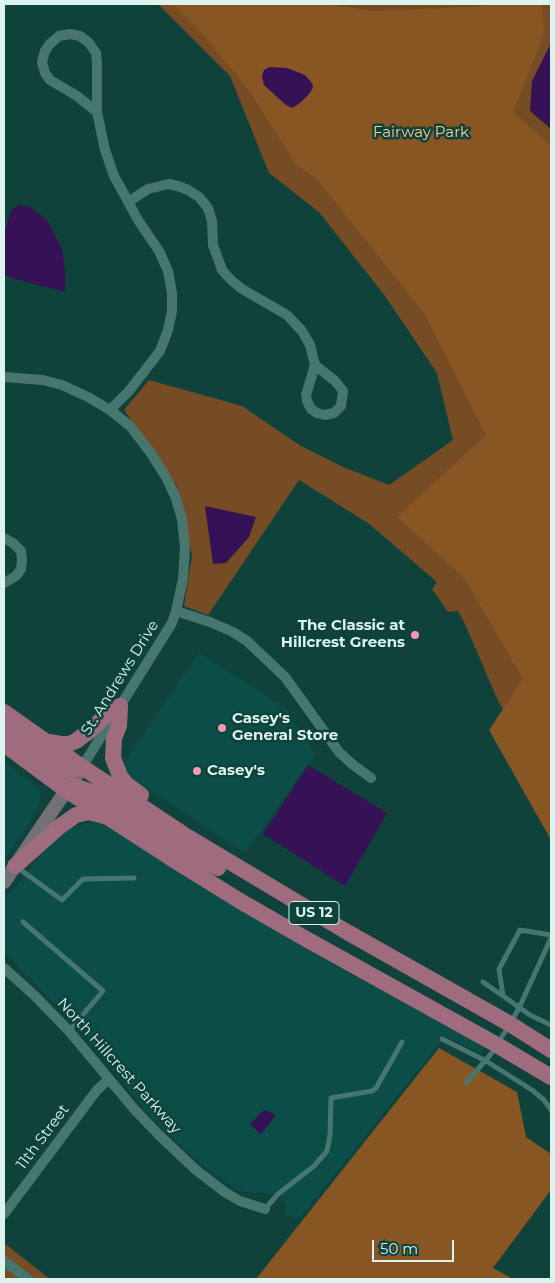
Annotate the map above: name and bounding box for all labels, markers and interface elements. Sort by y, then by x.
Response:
park label: Fairway Park [373,124,469,142]
street label: St. Andrews Drive [77,617,163,739]
place label: The Classic at Hillcrest Greens [281,617,405,652]
marker: The Classic at Hillcrest Greens [409,629,421,641]
place label: Casey's General Store [232,710,338,745]
marker: Casey's General Store [216,722,228,734]
place label: Casey's [207,762,265,780]
marker: Casey's [191,765,203,777]
road number: US 12 [289,901,339,924]
street label: North Hillcrest Parkway [53,994,185,1138]
street label: 11th Street [13,1101,73,1173]
scale bar [375,1230,458,1262]
text: 50 m [380,1239,418,1258]

